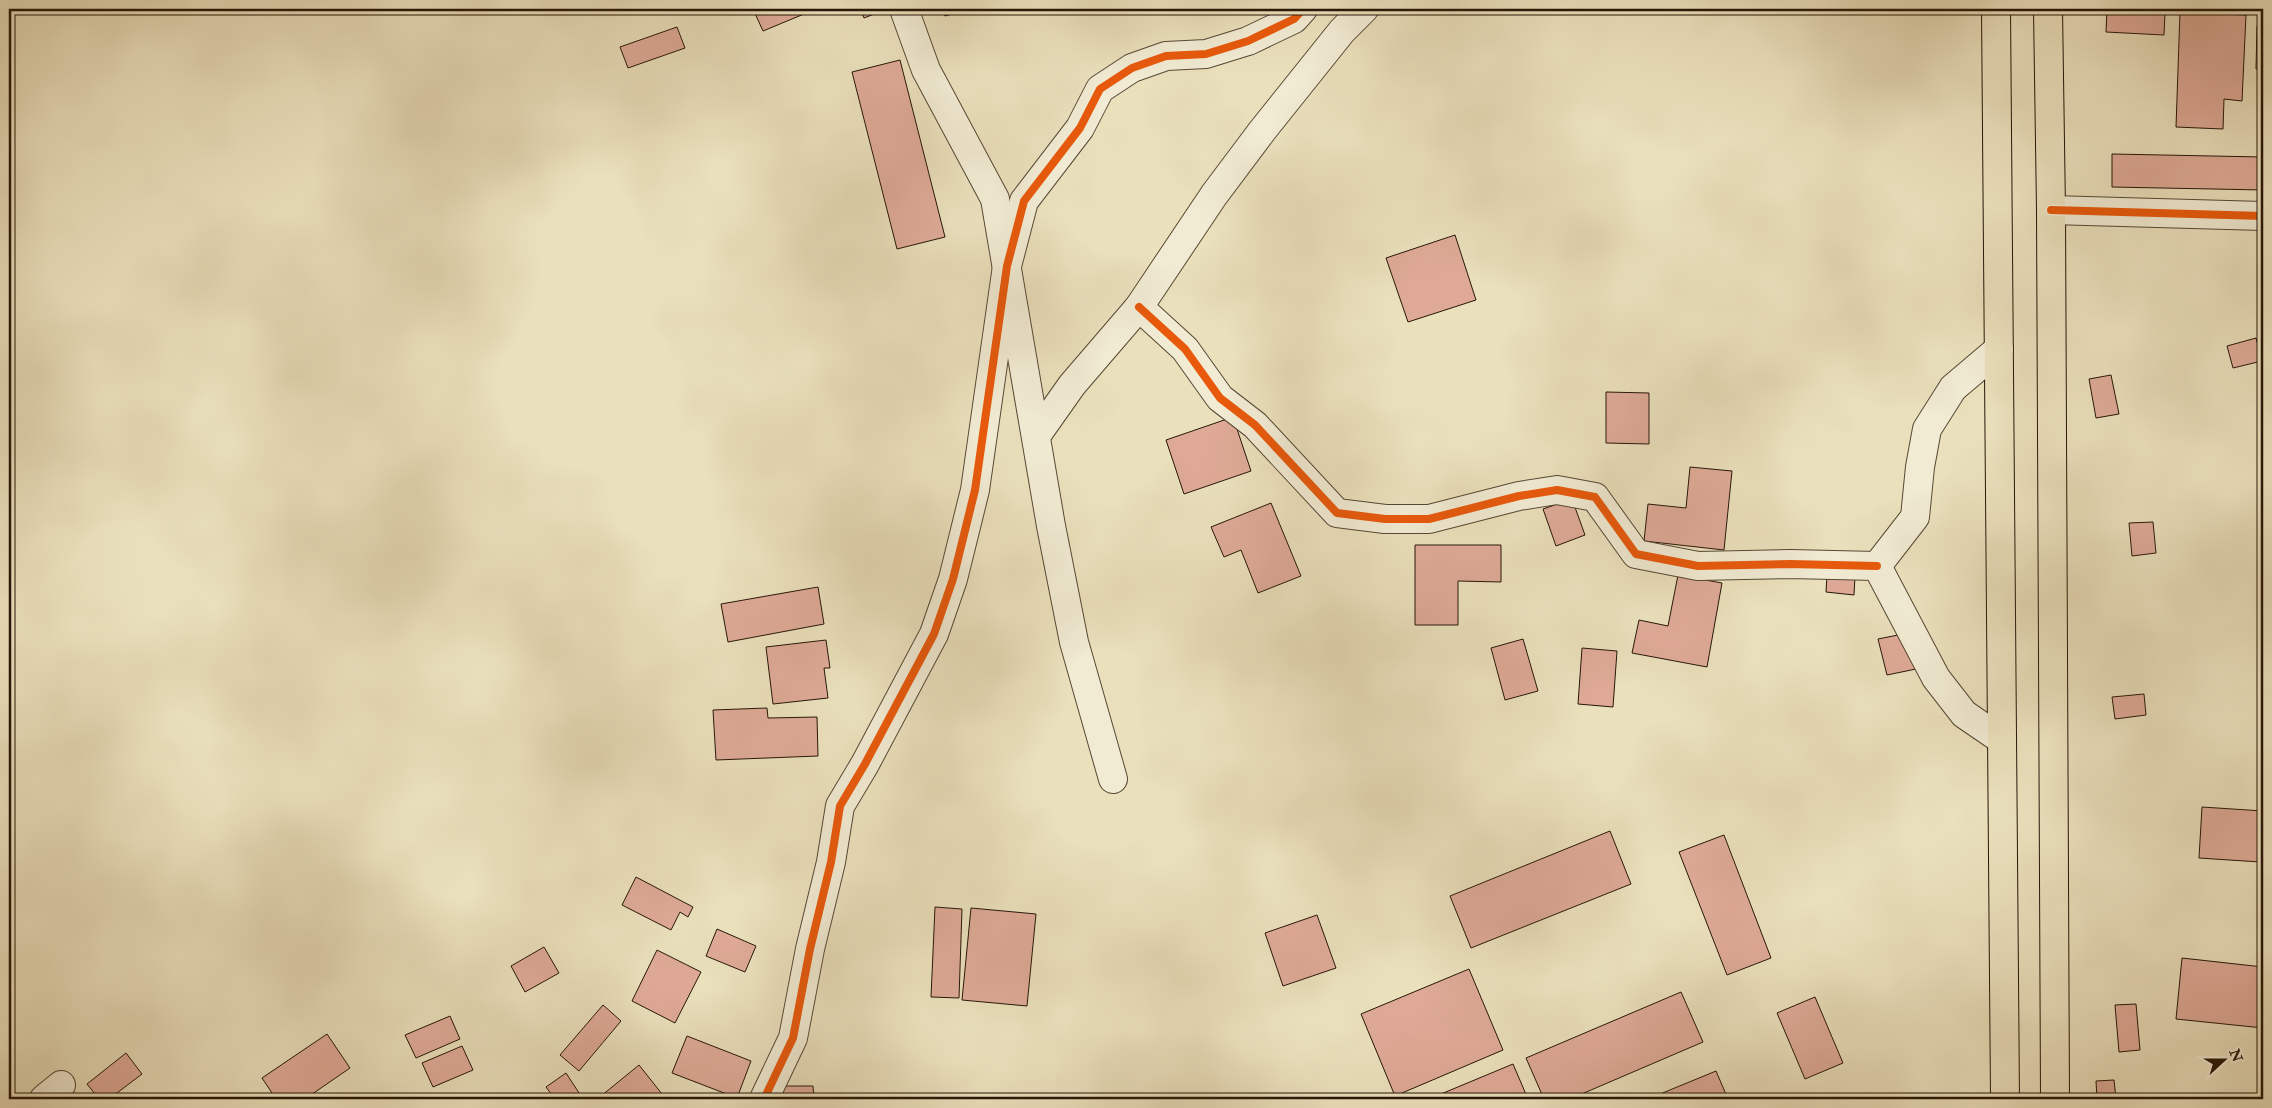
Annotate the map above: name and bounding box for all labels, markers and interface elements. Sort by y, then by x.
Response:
north arrow [2200,1036,2250,1086]
text: N [2225,1046,2246,1065]

